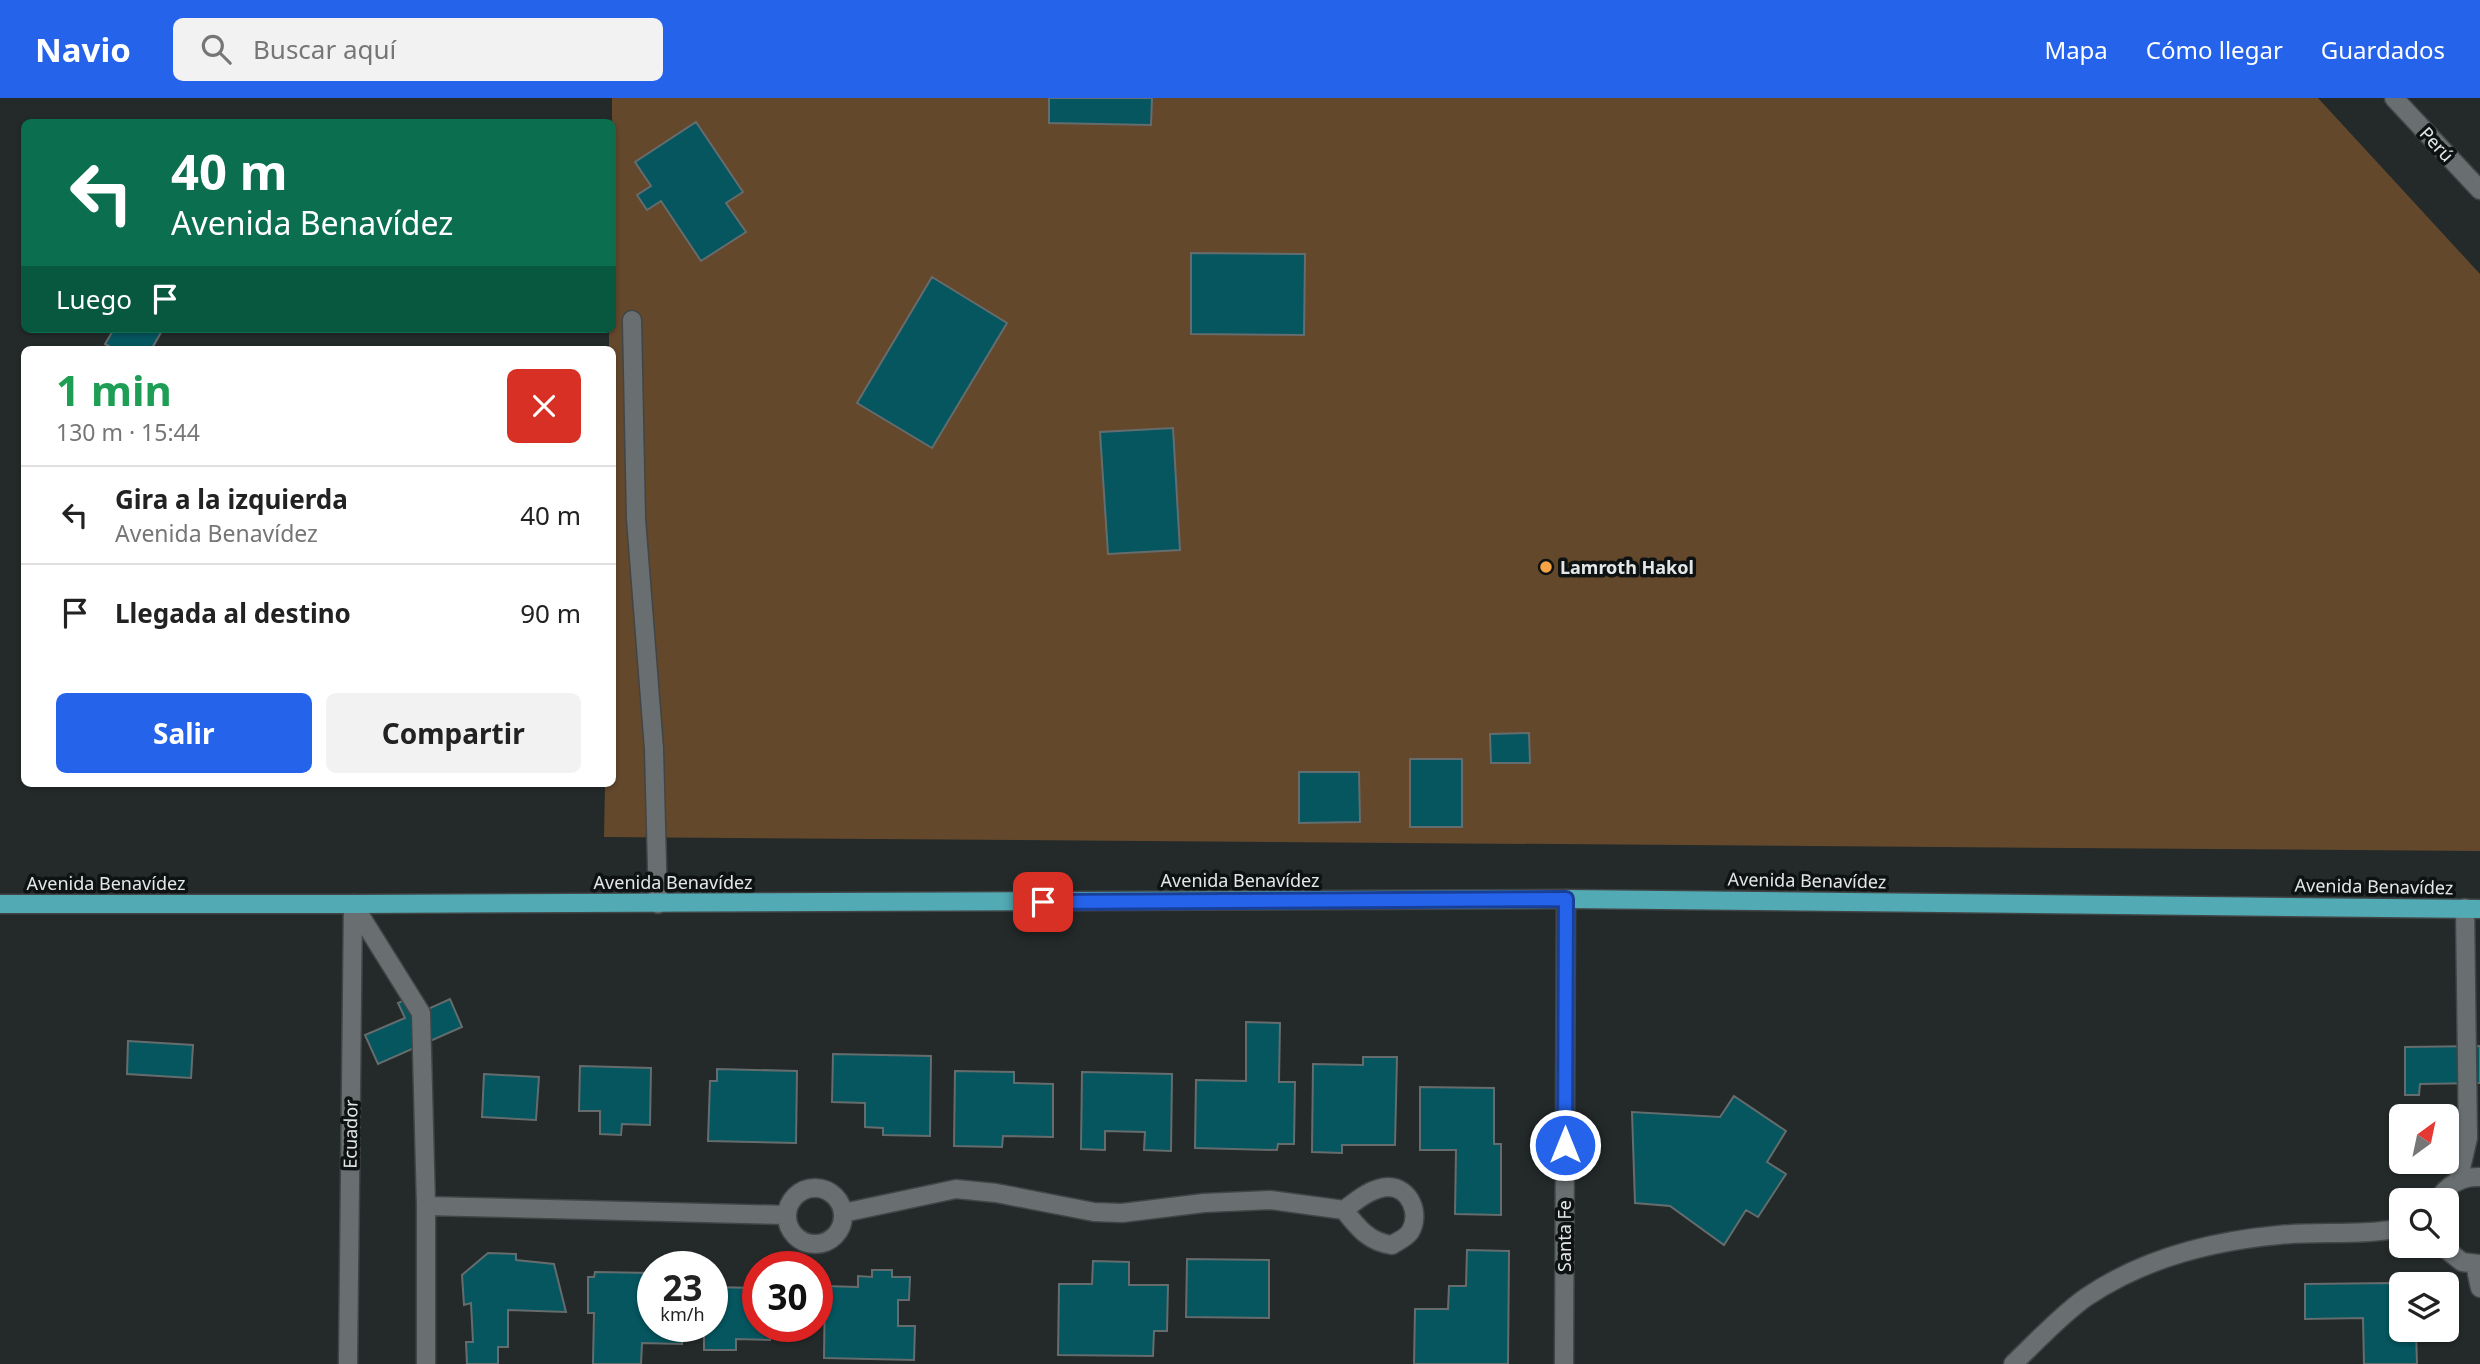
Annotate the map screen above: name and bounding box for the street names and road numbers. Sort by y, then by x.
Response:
street label: Perú [2415,121,2459,167]
street label: Avenida Benavídez [1727,867,1887,893]
street label: Avenida Benavídez [1161,868,1319,892]
street label: Avenida Benavídez [594,870,752,894]
street label: Avenida Benavídez [27,871,185,895]
street label: Avenida Benavídez [2294,873,2454,899]
street label: Ecuador [337,1099,363,1169]
street label: Santa Fe [1552,1200,1576,1272]

